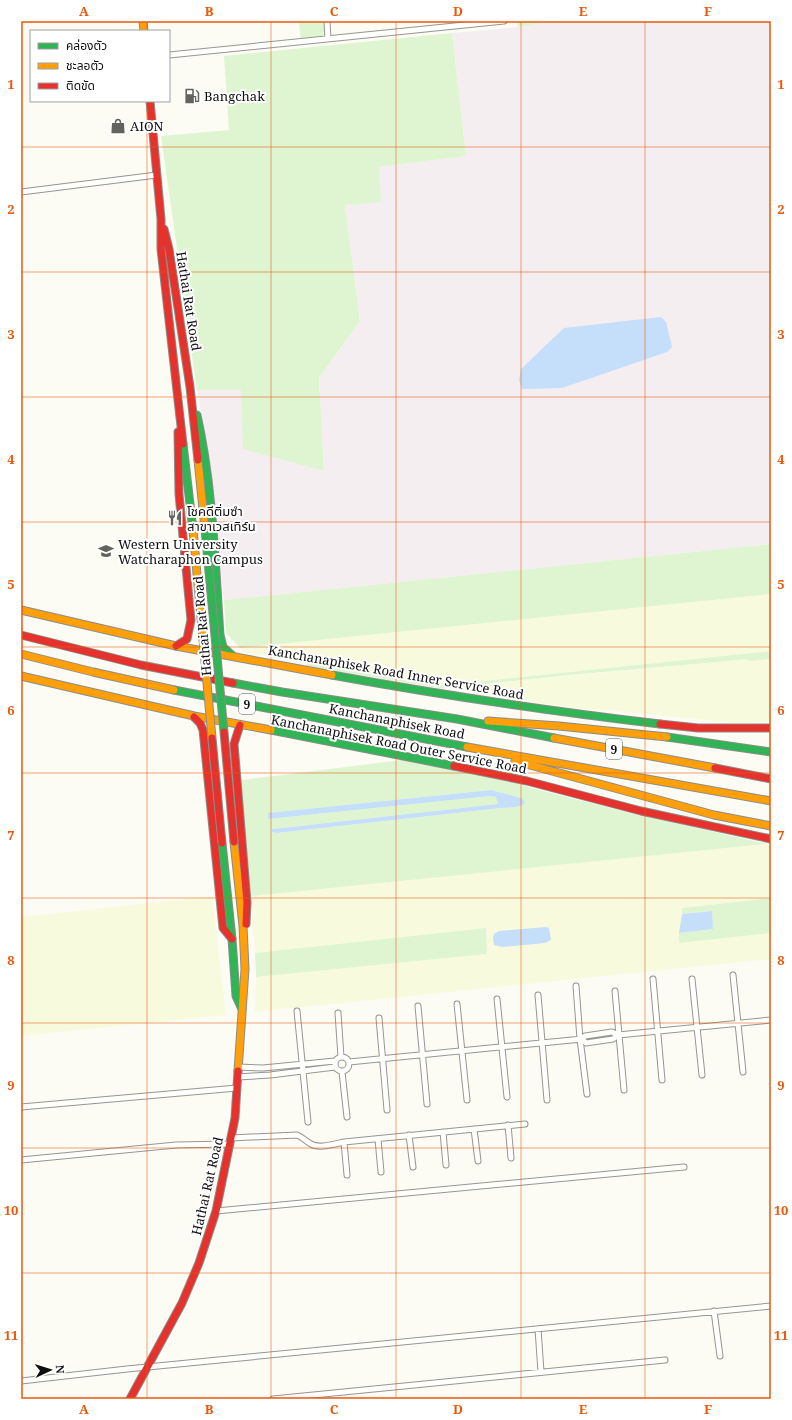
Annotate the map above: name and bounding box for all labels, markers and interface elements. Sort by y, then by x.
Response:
text: A [79,2,89,20]
text: B [205,2,214,20]
text: C [330,2,339,20]
text: D [453,2,463,20]
text: E [579,2,588,20]
text: F [704,2,712,20]
legend [30,30,170,102]
text: คล่องตัว [66,37,107,54]
text: ชะลอตัว [66,57,104,74]
text: 1 [7,75,15,93]
text: 1 [777,75,785,93]
text: ติดขัด [66,77,95,94]
fuel station icon: Bangchak [183,87,201,105]
place label: Bangchak [204,87,265,105]
shop icon: AION [109,117,127,135]
place label: AION [130,117,164,135]
text: 2 [7,200,15,218]
text: 2 [777,200,785,218]
street label: Hathai Rat Road [172,250,206,352]
text: 3 [7,325,15,343]
text: 3 [777,325,785,343]
text: 4 [7,450,15,468]
text: 4 [777,450,785,468]
place label: โชคดีติ่มซำ สาขาเวสเทิร์น [187,502,256,535]
restaurant icon: โชคดีติ่มซำ สาขาเวสเทิร์น [166,509,184,527]
place label: Western University Watcharaphon Campus [118,535,263,568]
school or university icon: Western University Watcharaphon Campus [97,542,115,560]
text: 5 [7,575,15,593]
street label: Hathai Rat Road [189,575,215,677]
text: 5 [777,575,785,593]
street label: Kanchanaphisek Road Inner Service Road [267,641,525,703]
road number: 9 [239,694,255,714]
street label: Kanchanaphisek Road [328,699,466,743]
text: 6 [7,701,15,719]
text: 6 [777,701,785,719]
street label: Kanchanaphisek Road Outer Service Road [270,710,528,778]
road number: 9 [606,739,622,759]
text: 7 [7,826,15,844]
text: 7 [777,826,785,844]
text: 8 [7,951,15,969]
text: 8 [777,951,785,969]
text: 9 [7,1076,15,1094]
text: 9 [777,1076,785,1094]
street label: Hathai Rat Road [187,1135,227,1237]
text: 10 [4,1201,18,1219]
text: 10 [774,1201,788,1219]
text: 11 [4,1326,18,1344]
text: 11 [774,1326,788,1344]
north arrow [30,1350,70,1390]
text: N [53,1364,68,1374]
text: A [79,1400,89,1418]
text: B [205,1400,214,1418]
text: C [330,1400,339,1418]
text: D [453,1400,463,1418]
text: E [579,1400,588,1418]
text: F [704,1400,712,1418]

